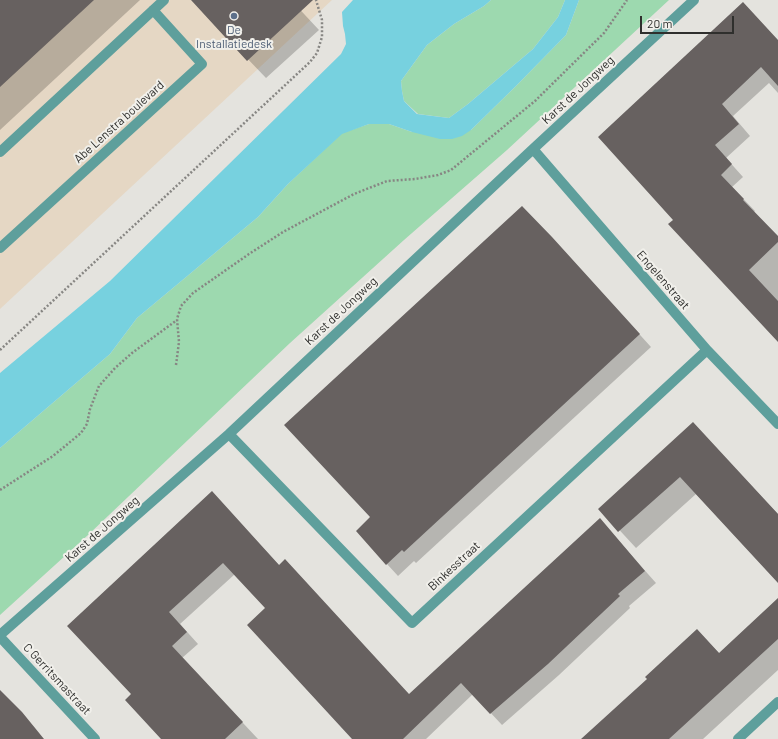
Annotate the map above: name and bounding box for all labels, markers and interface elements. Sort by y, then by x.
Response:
scale bar [642,8,736,34]
marker: De Installatiedesk [229,11,239,21]
text: 20 m [647,16,673,30]
place label: De Installatiedesk [196,23,272,51]
street label: Karst de Jongweg [539,53,617,127]
street label: Abe Lenstra boulevard [71,78,167,166]
street label: Engelenstraat [634,248,692,312]
street label: Karst de Jongweg [302,274,380,348]
street label: Karst de Jongweg [62,493,142,565]
street label: Binkesstraat [425,538,483,594]
street label: C Gerritsmastraat [20,640,94,718]

